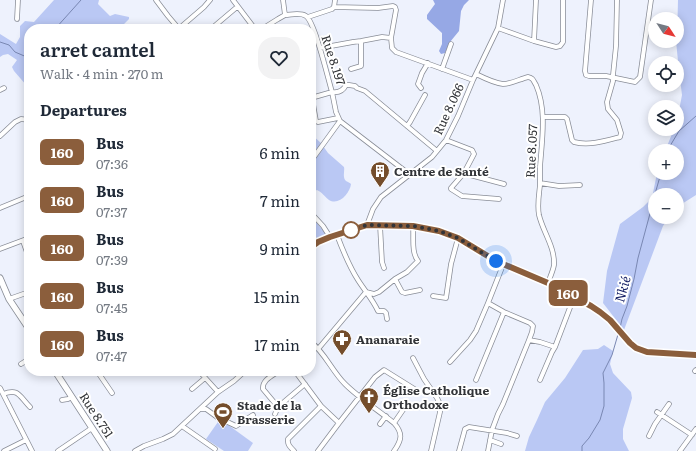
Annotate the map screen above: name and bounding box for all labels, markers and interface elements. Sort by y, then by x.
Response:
north arrow [648,12,684,48]
map controls [648,12,684,224]
street label: Rue 8.197 [317,32,351,88]
text: arret camtel [40,35,155,63]
button: heart [258,37,300,79]
button: locate [648,56,684,92]
text: Walk · 4 min · 270 m [40,64,163,83]
street label: Rue 8.066 [428,80,468,138]
text: Departures [40,98,127,121]
button: layers [648,100,684,136]
street label: Rue 8.057 [521,124,541,178]
text: Bus [96,131,124,154]
text: 6 min [259,141,300,164]
text: 160 [51,142,73,162]
button: + [648,144,684,180]
text: 07:36 [96,154,128,173]
building icon: Centre de Santé [369,160,391,188]
place label: Centre de Santé [394,162,489,180]
text: Bus [96,179,124,202]
button: − [648,188,684,224]
text: 7 min [260,189,300,212]
text: 160 [51,190,73,210]
text: 07:37 [96,202,127,221]
unlabelled marker [342,221,360,239]
text: Bus [96,227,124,250]
text: 9 min [260,237,300,260]
text: 160 [51,238,73,258]
text: 07:39 [96,250,128,269]
your location [486,251,506,271]
water label: Nkié [609,274,635,304]
text: Bus [96,275,124,298]
line badge: 160 [545,280,591,306]
text: 160 [557,283,579,303]
text: 15 min [254,285,300,308]
text: 160 [51,286,73,306]
text: 07:45 [96,298,128,317]
text: Bus [96,323,124,346]
pharmacy icon: Ananaraie [331,328,353,356]
place label: Ananaraie [356,330,420,348]
text: 17 min [254,333,300,356]
text: 160 [51,334,73,354]
text: 07:47 [96,346,127,365]
place label: Église Catholique Orthodoxe [383,381,489,413]
church icon: Église Catholique Orthodoxe [358,386,380,414]
street label: Rue 8.751 [76,389,119,441]
place label: Stade de la Brasserie [237,396,302,428]
sports icon: Stade de la Brasserie [212,401,234,429]

